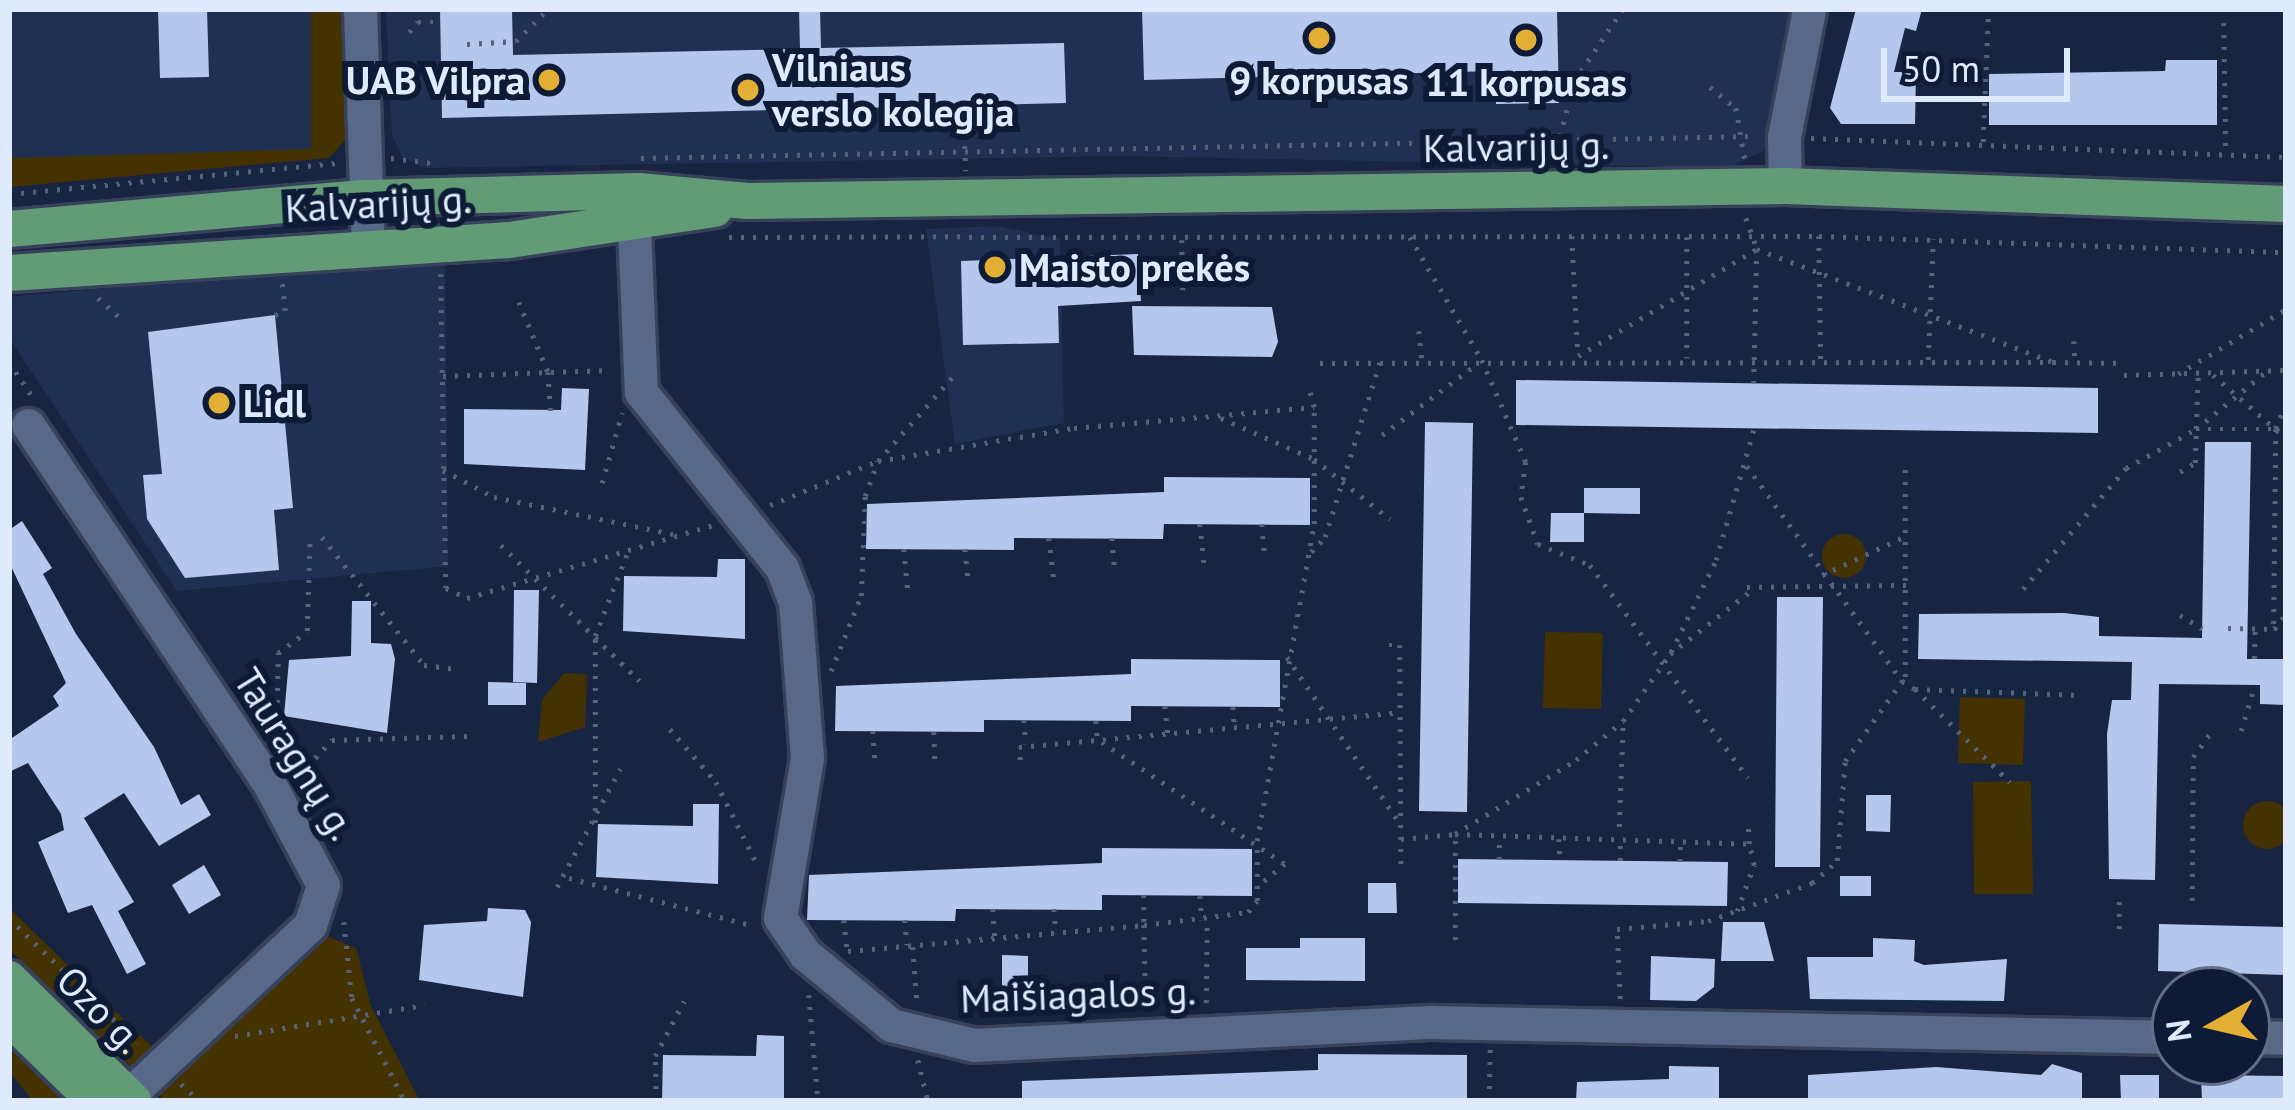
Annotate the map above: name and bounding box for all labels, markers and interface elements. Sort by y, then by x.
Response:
scale bar [1887,24,2076,98]
marker: 9 korpusas [1306,25,1332,51]
marker: 11 korpusas [1513,27,1539,53]
place label: Vilniaus verslo kolegija [772,45,1014,136]
text: 50 m [1902,45,1980,92]
place label: UAB Vilpra [345,57,525,103]
place label: 9 korpusas [1229,57,1409,103]
place label: 11 korpusas [1425,59,1627,105]
marker: UAB Vilpra [536,67,562,93]
marker: Vilniaus verslo kolegija [735,77,761,103]
street label: Kalvarijų g. [1422,122,1610,172]
street label: Kalvarijų g. [284,176,472,232]
place label: Maisto prekės [1019,244,1250,290]
marker: Maisto prekės [982,254,1008,280]
place label: Lidl [243,380,306,426]
marker: Lidl [206,390,232,416]
street label: Tauragnų g. [224,660,366,848]
street label: Ozo g. [47,957,153,1063]
north arrow [2151,966,2271,1086]
street label: Maišiagalos g. [959,968,1197,1022]
text: N [2155,1017,2201,1044]

